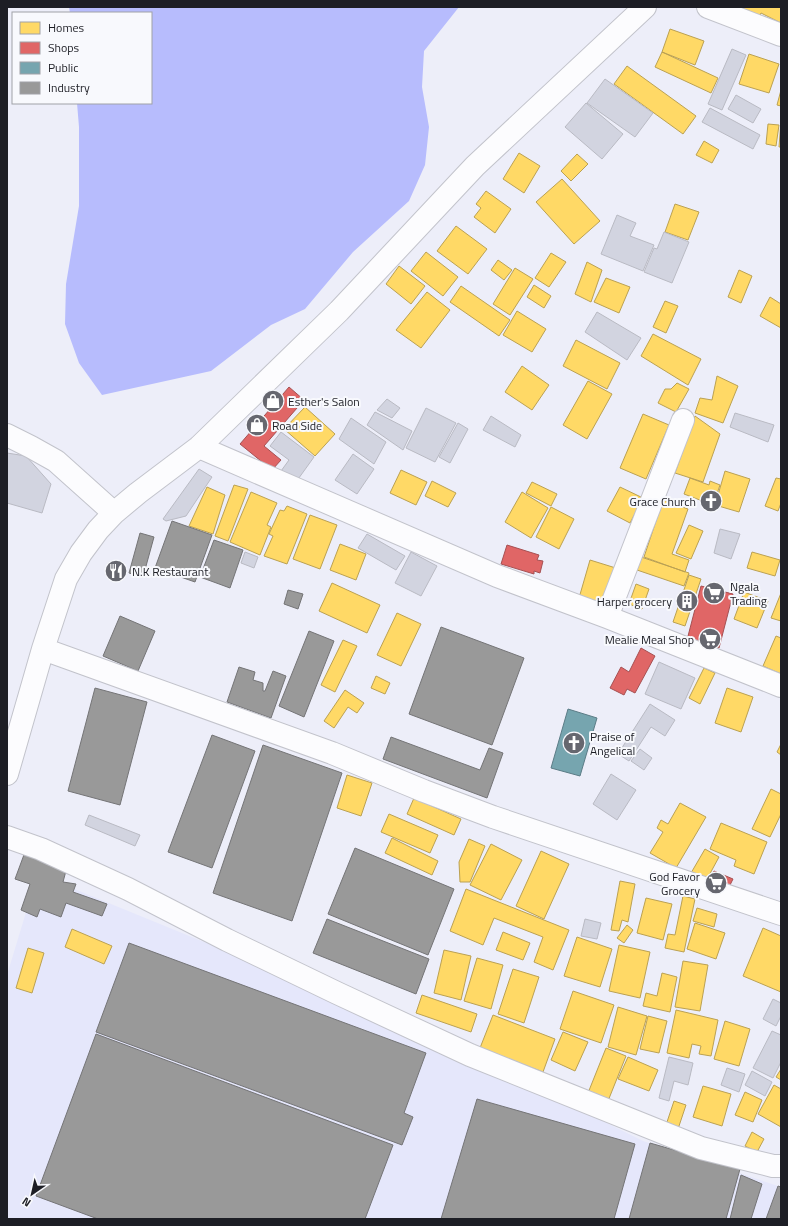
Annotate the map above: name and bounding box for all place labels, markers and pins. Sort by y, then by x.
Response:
shop icon: Esther's Salon [260,388,286,414]
place label: Esther's Salon [288,392,360,411]
shop icon: Road Side [244,412,270,438]
place label: Road Side [272,416,322,435]
church icon: Grace Church [698,488,724,514]
place label: Grace Church [630,492,696,511]
restaurant icon: N.K Restaurant [103,558,129,584]
place label: N.K Restaurant [132,562,209,581]
place label: Ngala Trading [730,577,767,610]
supermarket icon: Ngala Trading [701,580,727,606]
building icon: Harper grocery [674,588,700,614]
place label: Harper grocery [597,592,672,611]
supermarket icon: Mealie Meal Shop [697,626,723,652]
place label: Mealie Meal Shop [605,630,694,649]
place label: Praise of Angelical [590,727,635,760]
church icon: Praise of Angelical [561,730,587,756]
place label: God Favor Grocery [649,867,700,900]
supermarket icon: God Favor Grocery [703,870,729,896]

